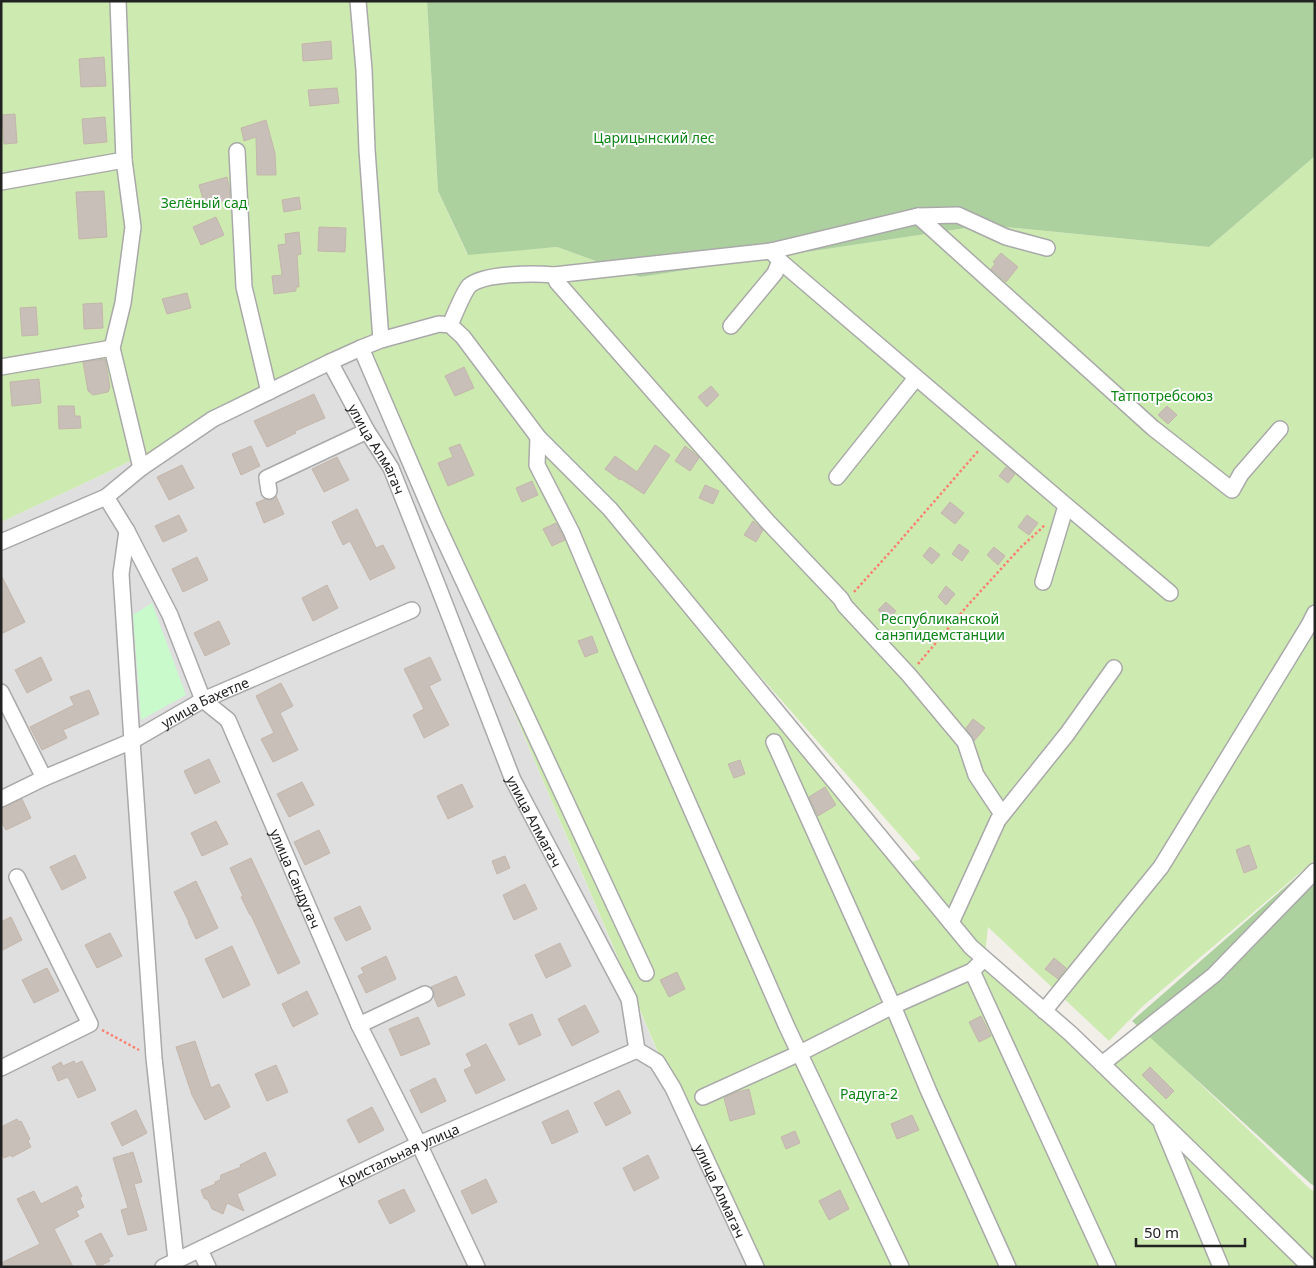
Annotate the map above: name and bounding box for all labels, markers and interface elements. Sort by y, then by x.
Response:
park label: Царицынский лес [593,128,715,147]
park label: Зелёный сад [161,193,248,212]
park label: Татпотребсоюз [1111,386,1213,405]
street label: улица Алмагач [344,400,410,497]
park label: Республиканской санэпидемстанции [875,609,1005,644]
street label: улица Бахетле [157,672,252,732]
street label: улица Алмагач [503,773,567,870]
street label: улица Сандугач [266,826,326,931]
park label: Радуга-2 [840,1084,898,1103]
street label: Кристальная улица [335,1118,462,1191]
street label: улица Алмагач [691,1141,751,1241]
scale bar [1136,1216,1245,1248]
text: 50 m [1144,1222,1179,1242]

